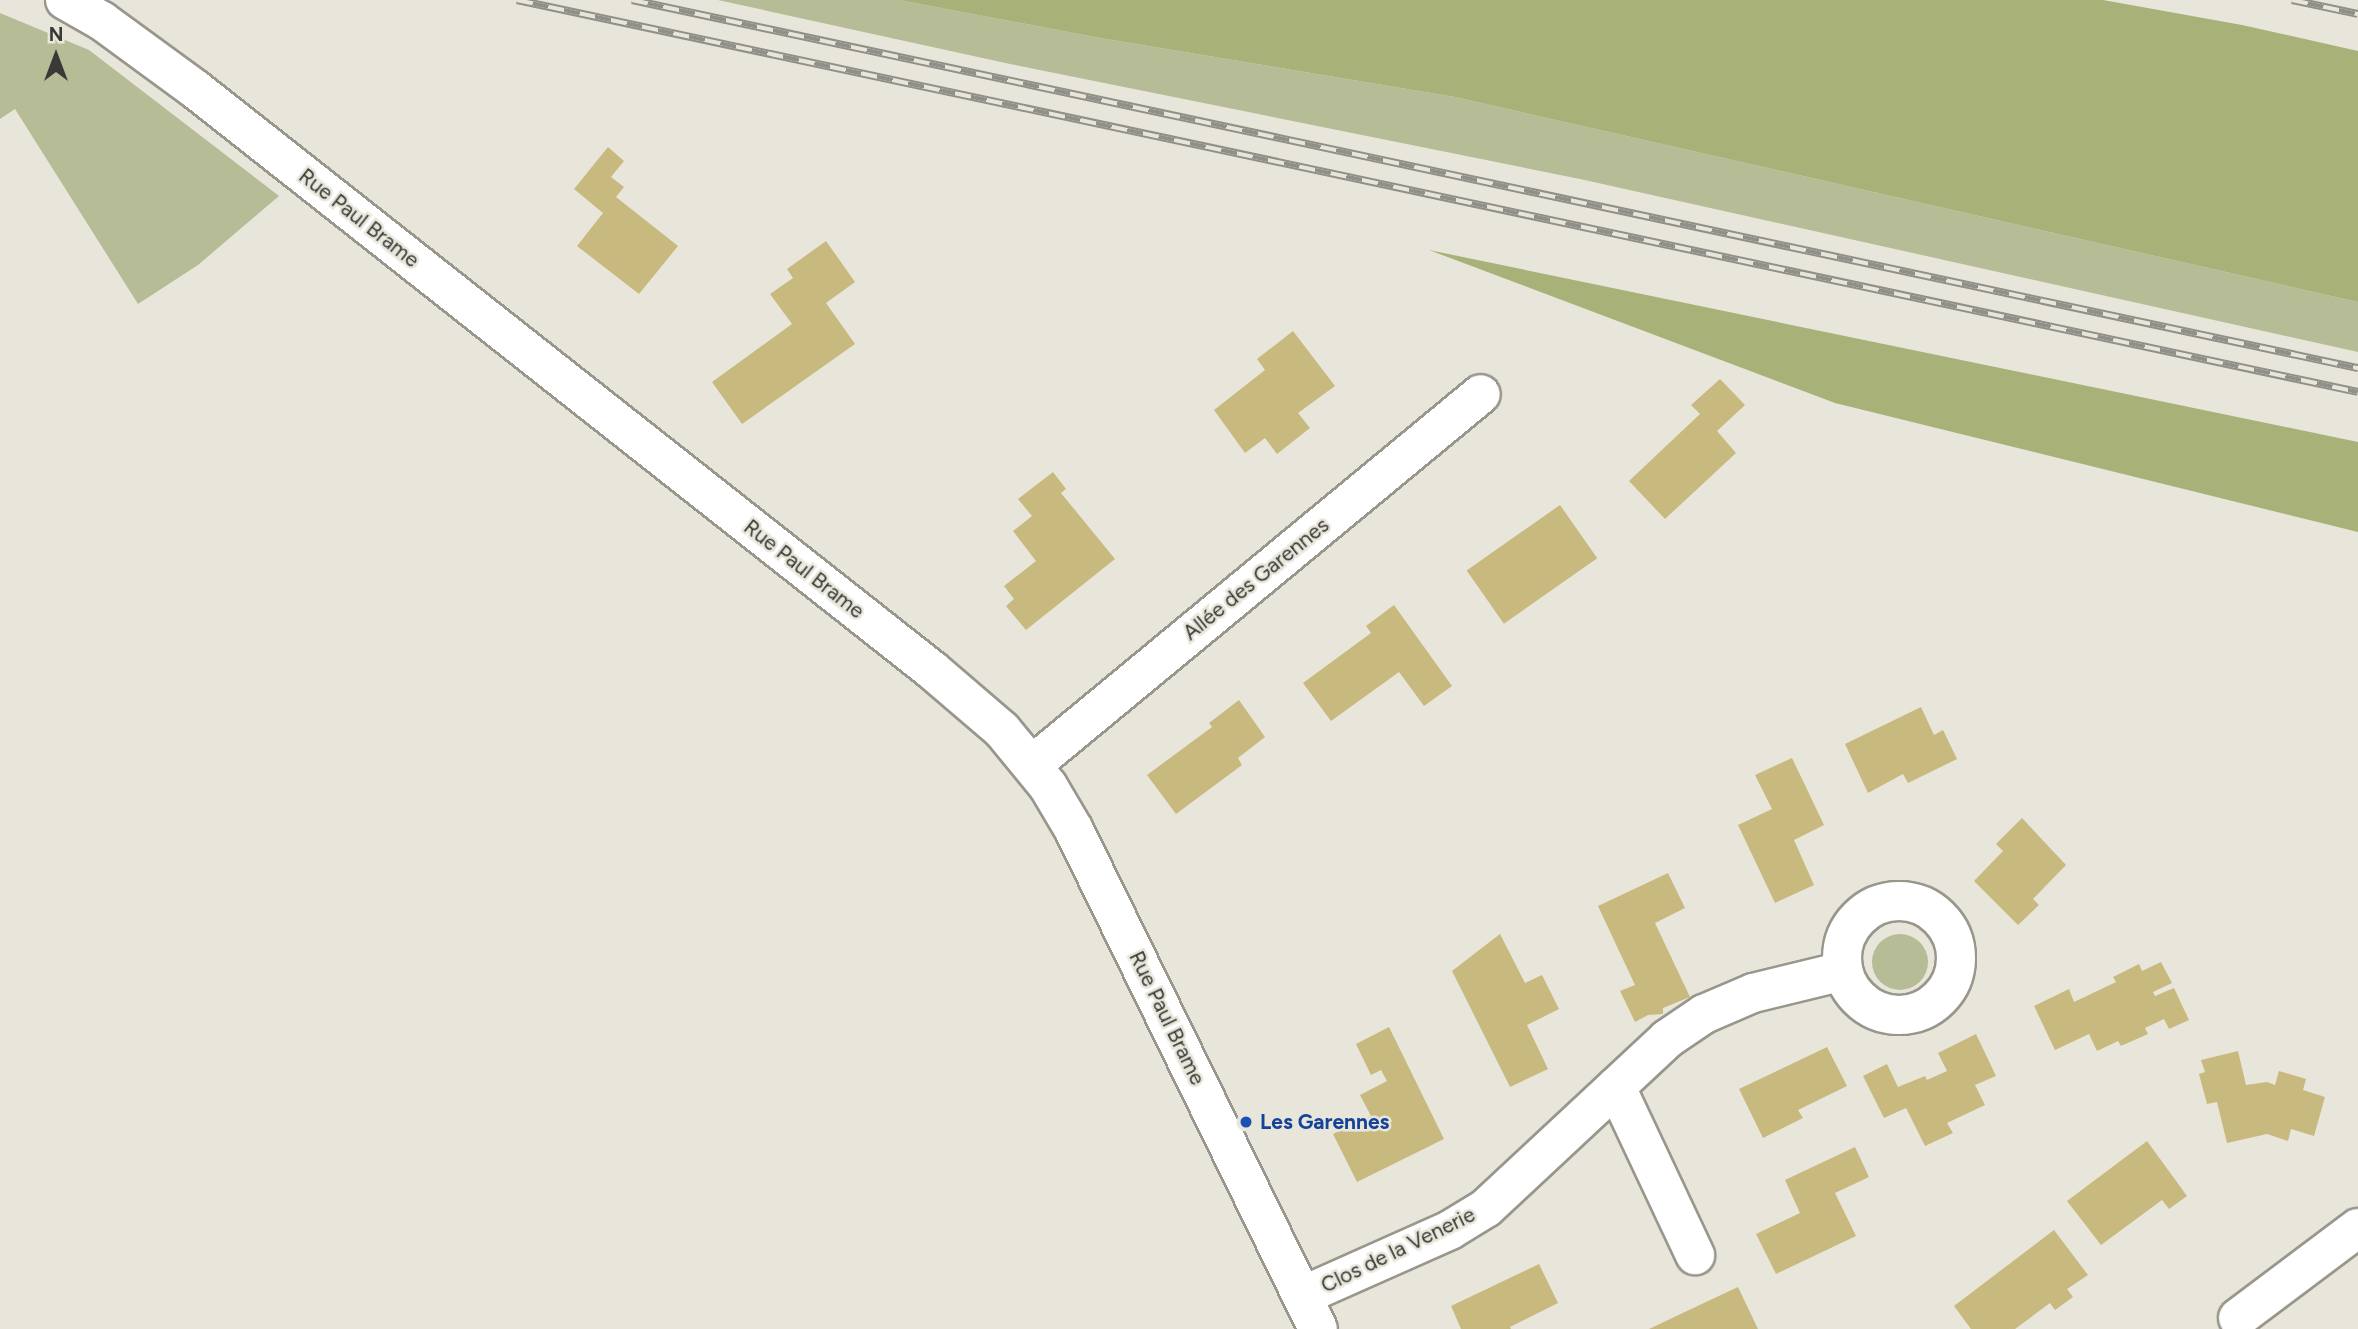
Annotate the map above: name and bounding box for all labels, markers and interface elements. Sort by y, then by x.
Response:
north arrow [21,21,91,91]
text: N [49,23,63,46]
street label: Rue Paul Brame [294,163,424,273]
street label: Allée des Garennes [1178,512,1334,646]
street label: Rue Paul Brame [739,514,869,624]
street label: Rue Paul Brame [1124,947,1210,1089]
place label: Les Garennes [1260,1109,1389,1135]
marker: Les Garennes [1238,1114,1254,1130]
street label: Clos de la Venerie [1317,1202,1479,1298]

